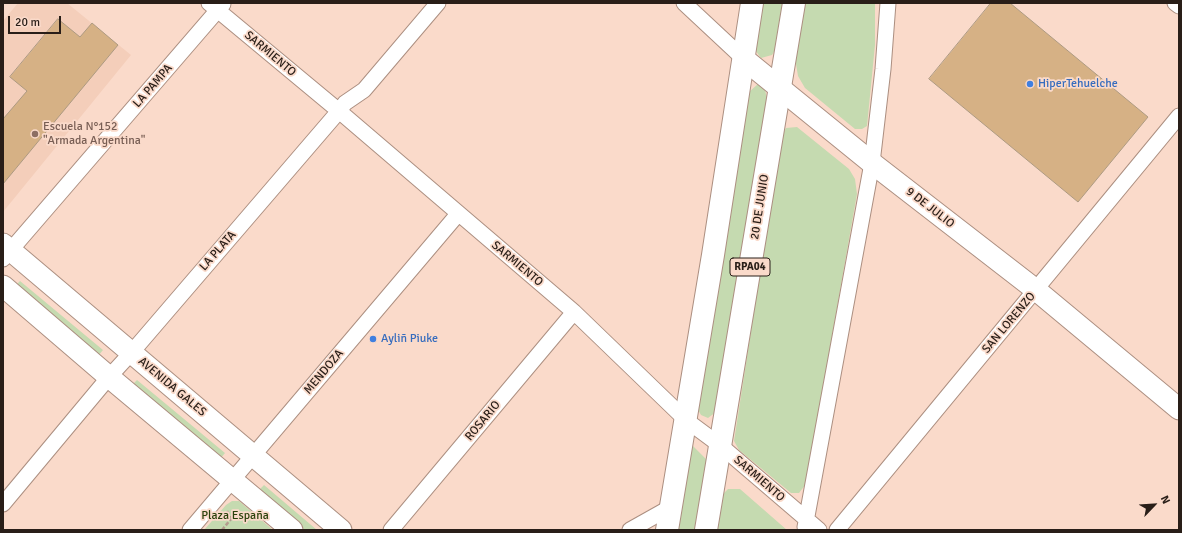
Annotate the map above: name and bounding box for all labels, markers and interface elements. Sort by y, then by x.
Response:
scale bar [10,8,63,34]
text: 20 m [15,15,40,30]
street label: SARMIENTO [241,28,299,80]
street label: LA PAMPA [130,61,176,111]
place label: HiperTehuelche [1038,77,1118,91]
marker: HiperTehuelche [1025,79,1035,89]
place label: Escuela N°152 "Armada Argentina" [43,120,145,148]
marker: Escuela N°152 "Armada Argentina" [30,129,40,139]
street label: 20 DE JUNIO [748,173,772,241]
street label: 9 DE JULIO [903,185,957,231]
street label: LA PLATA [197,228,239,274]
street label: SARMIENTO [488,238,546,290]
road number: RPA04 [730,258,770,276]
street label: SAN LORENZO [979,290,1039,356]
place label: Ayliñ Piuke [381,332,438,346]
marker: Ayliñ Piuke [368,334,378,344]
street label: MENDOZA [301,347,347,397]
street label: AVENIDA GALES [135,354,209,420]
street label: ROSARIO [462,398,504,444]
street label: SARMIENTO [731,453,787,505]
north arrow [1134,485,1174,525]
text: N [1158,494,1173,506]
park label: Plaza España [201,509,269,523]

